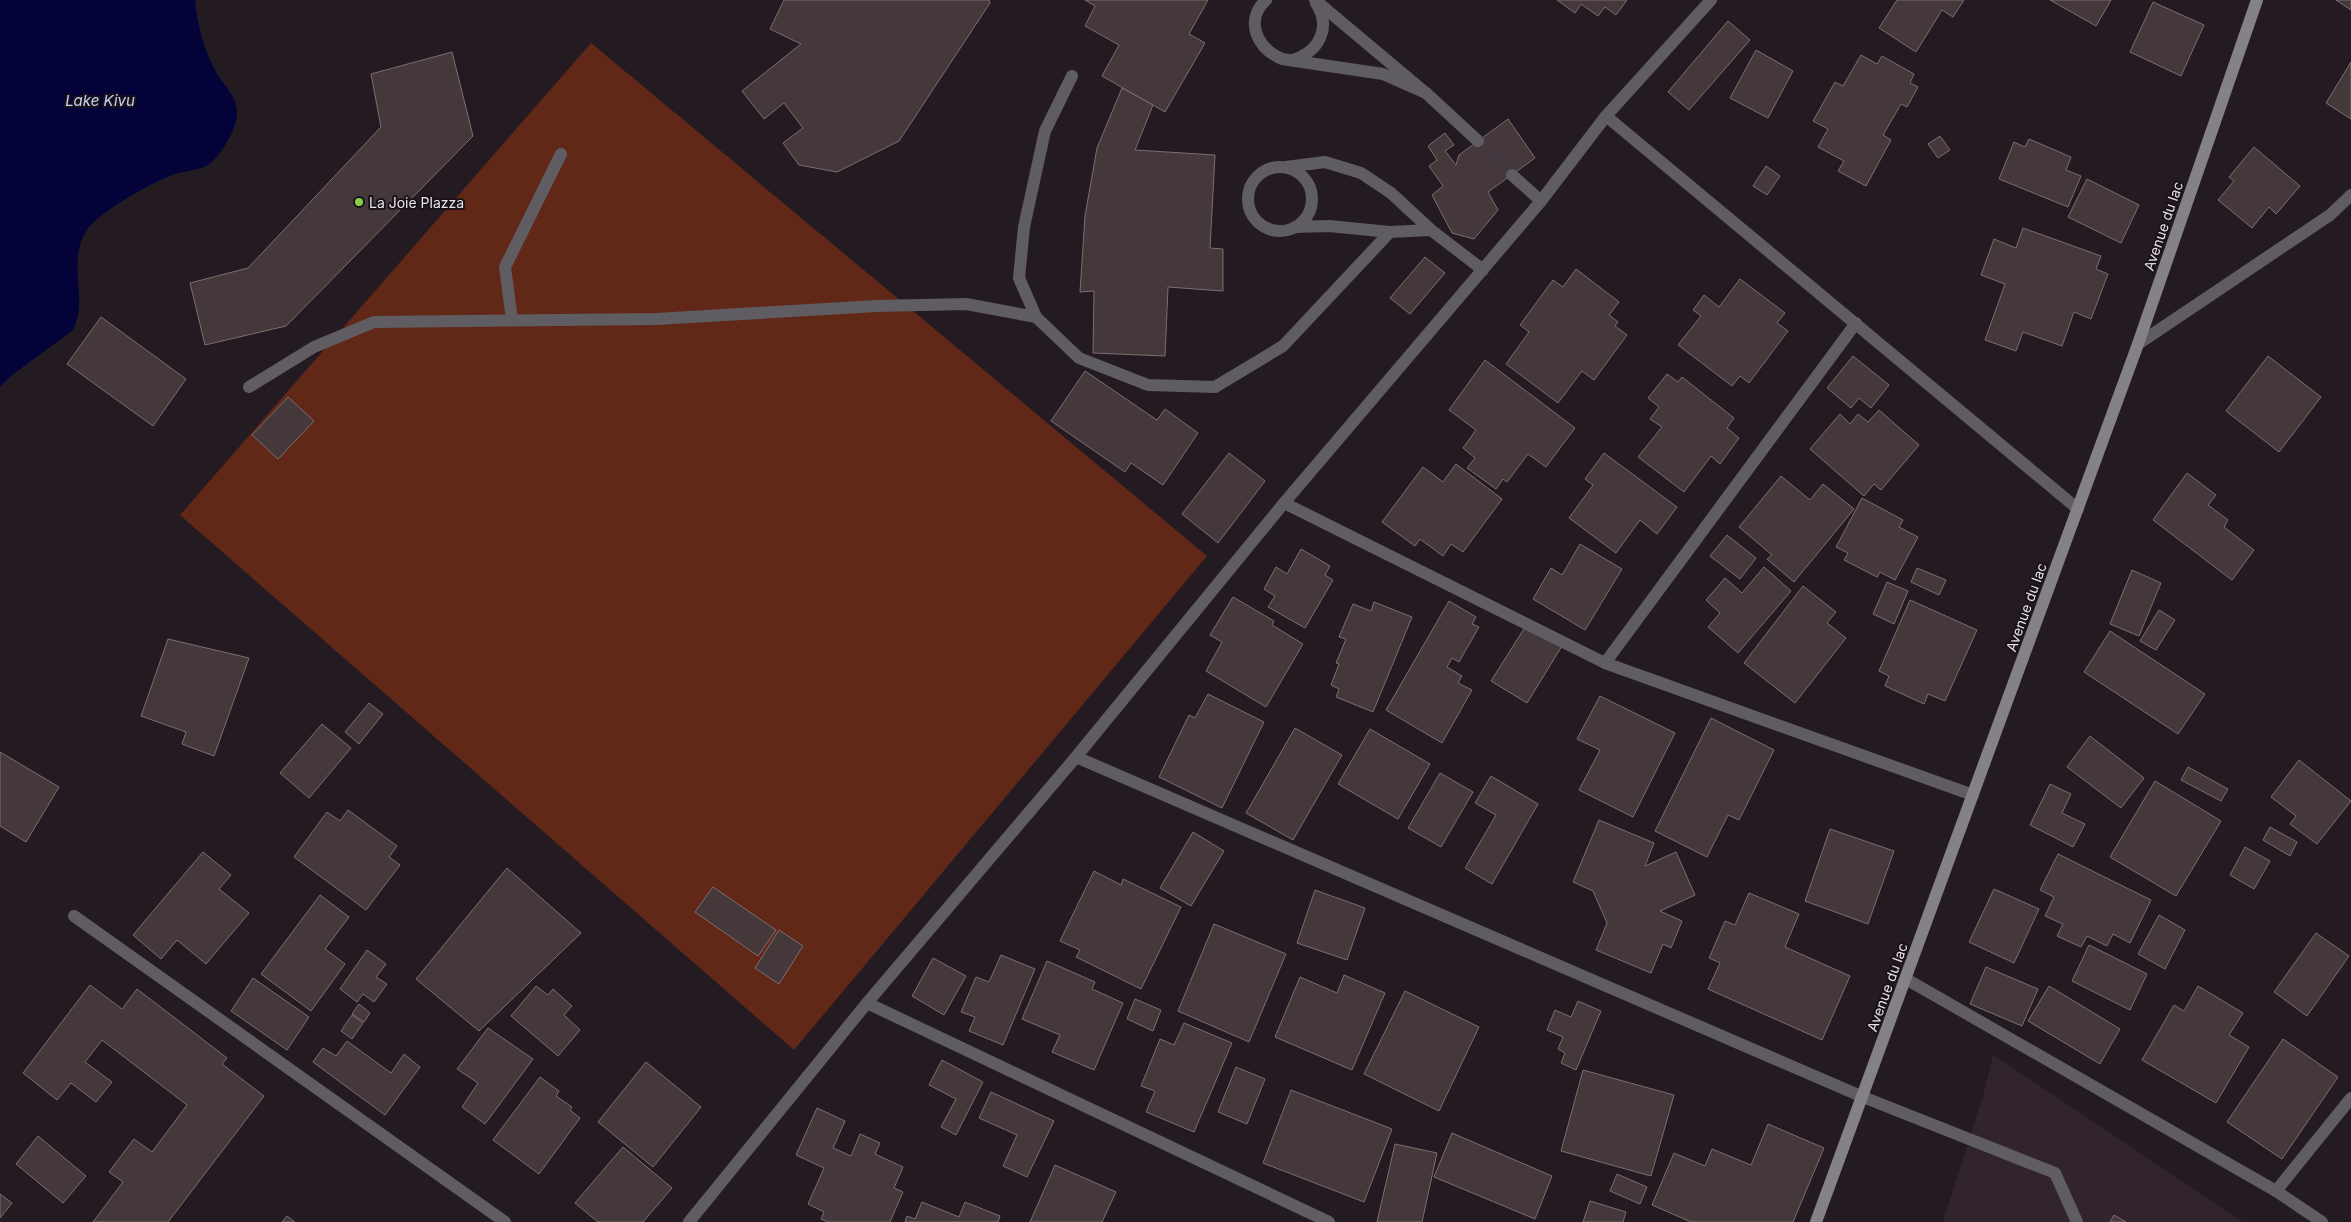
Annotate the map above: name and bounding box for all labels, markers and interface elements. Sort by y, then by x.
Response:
water label: Lake Kivu [65,91,135,110]
street label: Avenue du lac [2140,179,2186,273]
place label: La Joie Plazza [369,194,464,211]
marker: La Joie Plazza [353,196,365,208]
street label: Avenue du lac [2002,560,2050,654]
street label: Avenue du lac [1863,940,1911,1034]

